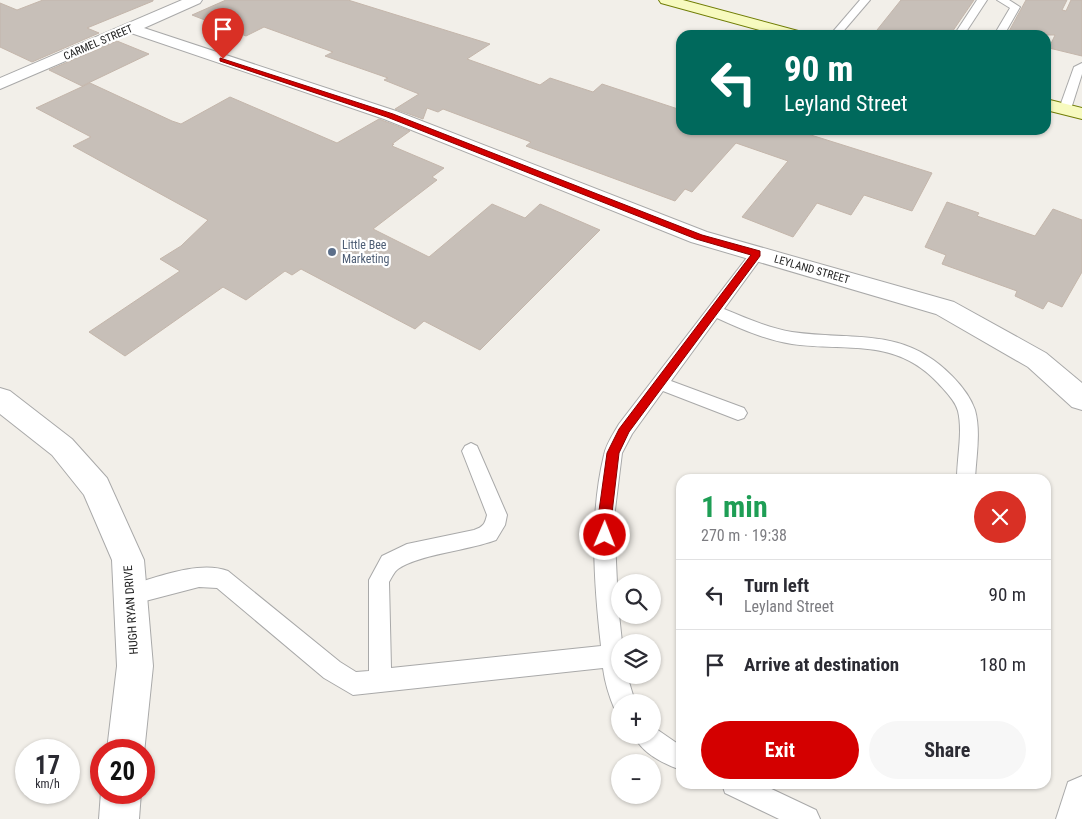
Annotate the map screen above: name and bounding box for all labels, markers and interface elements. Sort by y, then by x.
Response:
pin [202,8,244,59]
icon: arrive [209,15,237,43]
street label: CARMEL STREET [62,22,135,63]
text: 90 m [784,49,853,90]
icon: left [701,50,766,115]
text: Leyland Street [784,91,908,116]
place label: Little Bee Marketing [342,238,390,266]
marker: Little Bee Marketing [326,246,338,258]
street label: LEYLAND STREET [773,253,851,287]
text: 1 min [701,489,768,524]
button: close [974,491,1026,543]
position arrow [578,508,630,560]
text: 270 m · 19:38 [701,526,787,545]
street label: HUGH RYAN DRIVE [121,565,141,655]
map controls [611,574,661,804]
button: search [611,574,661,624]
text: Turn left [744,574,809,597]
icon: left [701,581,729,609]
text: 90 m [989,583,1026,606]
text: Leyland Street [744,597,834,616]
button: layers [611,634,661,684]
icon: arrive [701,651,729,679]
text: Arrive at destination [744,653,899,676]
text: 180 m [979,653,1026,676]
button: + [611,694,661,744]
button: Exit [701,721,859,779]
button: Share [869,721,1026,779]
speed limit sign: 20 [90,739,155,804]
text: 17 [35,751,60,780]
button: − [611,754,661,804]
text: km/h [35,777,60,791]

